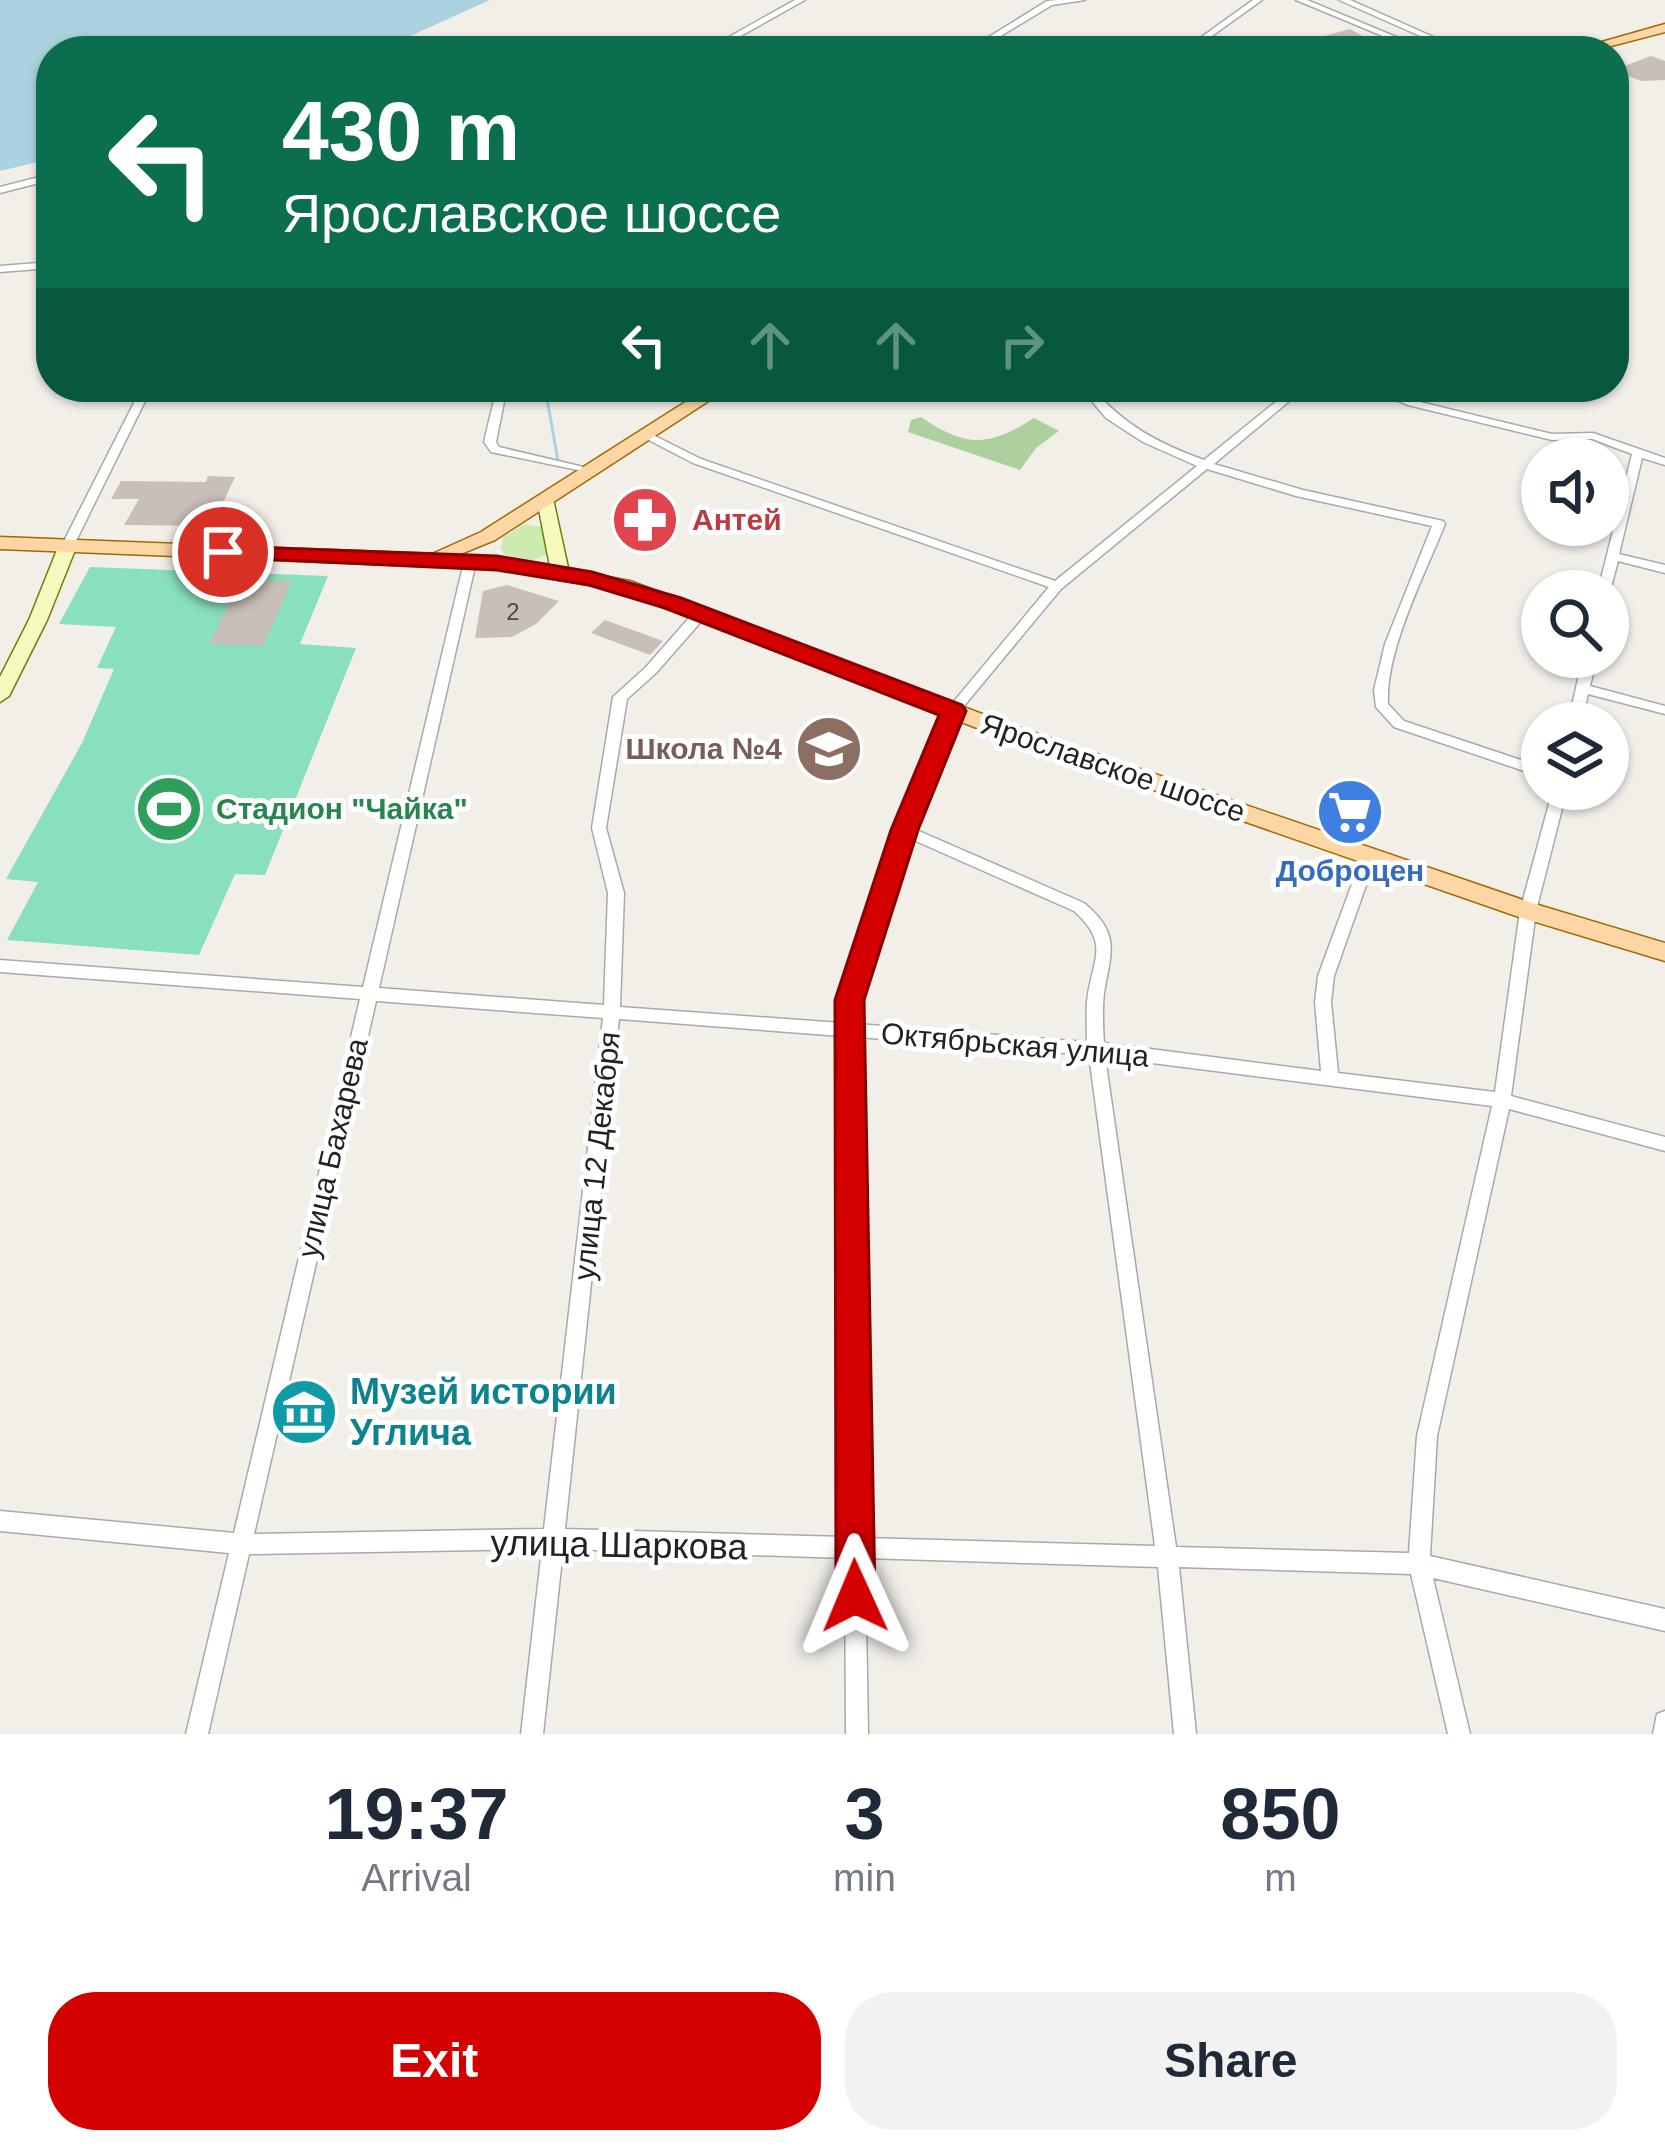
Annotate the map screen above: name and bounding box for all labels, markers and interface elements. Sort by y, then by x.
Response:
icon: left [84,84,240,240]
text: 430 m [282,84,520,178]
text: Ярославское шоссе [282,183,781,243]
icon: left [611,312,677,378]
icon: ahead [737,312,803,378]
icon: ahead [863,312,929,378]
icon: right [989,312,1055,378]
map controls [1521,438,1629,810]
button: sound [1521,438,1629,546]
pharmacy icon: Антей [610,485,680,555]
pin [172,501,274,603]
place label: Антей [692,503,782,536]
icon: arrive [190,519,256,585]
button: search [1521,570,1629,678]
house number: 2 [506,598,520,625]
button: layers [1521,702,1629,810]
street label: Ярославское шоссе [977,707,1250,828]
school or university icon: Школа №4 [794,714,864,784]
place label: Школа №4 [625,732,782,765]
sports icon: Стадион "Чайка" [134,774,204,844]
supermarket icon: Доброцен [1315,777,1385,847]
place label: Стадион "Чайка" [216,792,468,825]
place label: Доброцен [1276,854,1424,887]
street label: Октябрьская улица [880,1016,1151,1073]
street label: улица 12 Декабря [567,1030,626,1282]
street label: улица Бахарева [291,1035,374,1261]
place label: Музей истории Углича [350,1371,617,1453]
museum icon: Музей истории Углича [269,1377,339,1447]
street label: улица Шаркова [490,1522,749,1567]
position arrow [792,1533,918,1659]
text: 19:37 [324,1774,509,1854]
text: 3 [844,1774,885,1854]
text: 850 [1220,1774,1341,1854]
text: Arrival [361,1856,472,1899]
text: min [833,1856,896,1899]
text: m [1264,1856,1297,1899]
button: Exit [48,1992,821,2130]
button: Share [845,1992,1617,2130]

